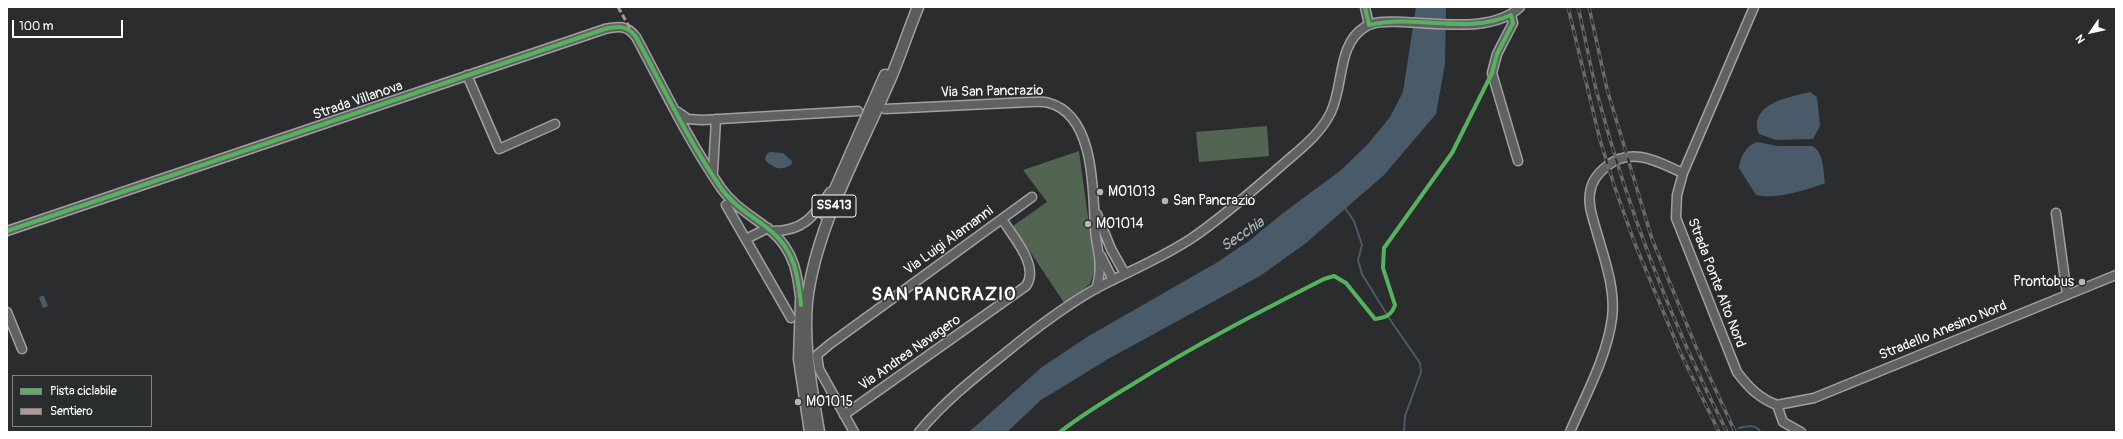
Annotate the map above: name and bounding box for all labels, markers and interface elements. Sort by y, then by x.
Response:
scale bar [14,12,125,38]
north arrow [2071,12,2111,52]
text: 100 m [19,19,53,34]
text: N [2073,32,2088,46]
street label: Strada Villanova [311,78,405,124]
street label: Via San Pancrazio [940,83,1044,101]
place label: MO1013 [1108,184,1155,200]
marker: MO1013 [1095,187,1105,197]
place label: San Pancrazio [1173,193,1255,209]
road number: SS413 [812,195,856,217]
marker: San Pancrazio [1160,196,1170,206]
street label: Via Luigi Alamanni [901,203,997,279]
water label: Secchia [1218,214,1268,256]
place label: MO1014 [1096,216,1144,232]
street label: Strada Ponte Alto Nord [1684,216,1748,350]
marker: MO1014 [1083,219,1093,229]
place label: Prontobus [2013,274,2074,290]
marker: Prontobus [2077,277,2087,287]
district label: SAN PANCRAZIO [871,284,1017,306]
street label: Stradello Anesino Nord [1877,298,2009,364]
street label: Via Andrea Navagero [856,312,964,394]
legend [12,375,152,427]
text: Pista ciclabile [50,384,117,399]
place label: MO1015 [806,394,853,410]
marker: MO1015 [793,397,803,407]
text: Sentiero [50,404,93,419]

